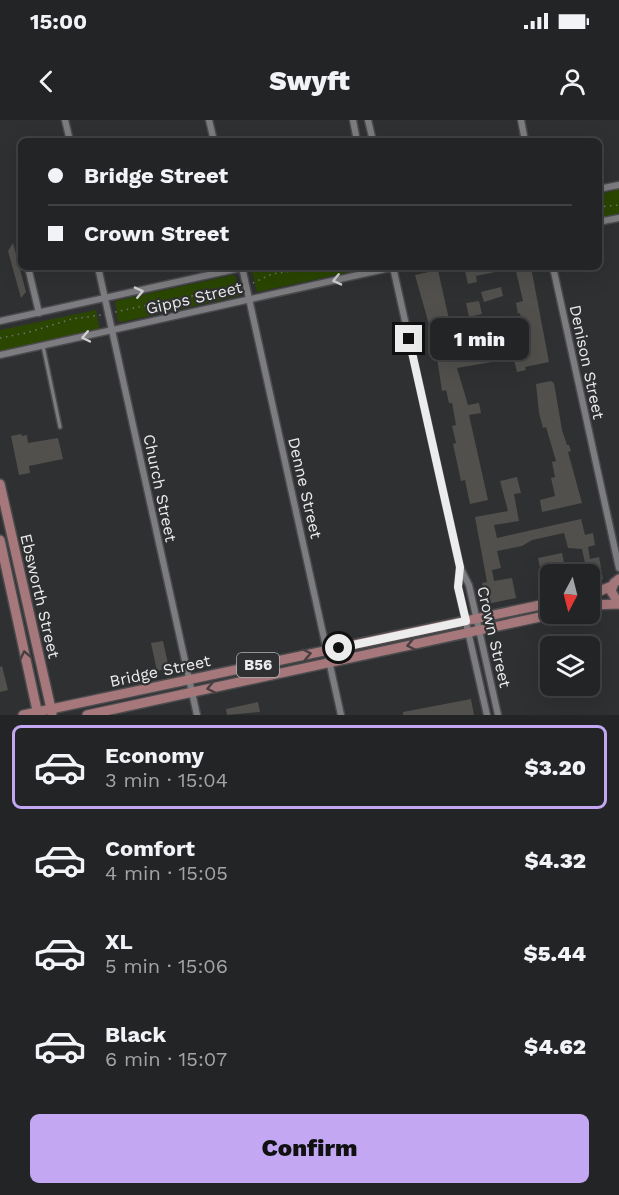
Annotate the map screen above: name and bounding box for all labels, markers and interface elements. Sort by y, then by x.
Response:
text: 15:00 [30,9,87,34]
icon: back [30,65,63,98]
text: Swyft [269,65,350,97]
icon: person [556,65,589,98]
text: Bridge Street [84,163,228,188]
text: Crown Street [84,221,229,246]
one-way arrow [332,273,342,286]
street label: Gipps Street [144,278,244,318]
one-way arrow [134,286,144,299]
street label: Denison Street [566,303,608,421]
callout: 1 min [430,318,529,360]
route end [395,325,422,352]
text: 1 min [454,327,505,351]
one-way arrow [81,329,91,342]
street label: Church Street [139,432,181,544]
street label: Denne Street [284,435,326,541]
street label: Ebsworth Street [16,532,64,660]
north arrow [540,564,600,624]
map controls [540,564,600,696]
street label: Crown Street [473,584,515,690]
route start [325,634,352,661]
button: layers [540,636,600,696]
one-way arrow [407,638,417,651]
one-way arrow [302,649,312,662]
one-way arrow [19,650,32,660]
street label: Bridge Street [108,651,212,691]
road number: B56 [237,653,279,677]
one-way arrow [206,681,216,694]
icon: car [33,740,87,794]
text: Economy [105,743,204,768]
text: $3.20 [525,755,586,780]
text: 3 min · 15:04 [105,768,228,792]
icon: car [33,833,87,887]
text: Comfort [105,836,195,861]
text: $4.32 [524,848,586,873]
text: 4 min · 15:05 [105,861,228,885]
icon: car [33,926,87,980]
text: XL [105,929,133,954]
text: $5.44 [523,941,586,966]
text: 5 min · 15:06 [105,954,228,978]
icon: car [33,1019,87,1073]
text: Black [105,1022,166,1047]
text: $4.62 [524,1034,586,1059]
text: 6 min · 15:07 [105,1047,227,1071]
button: Confirm [30,1114,589,1183]

